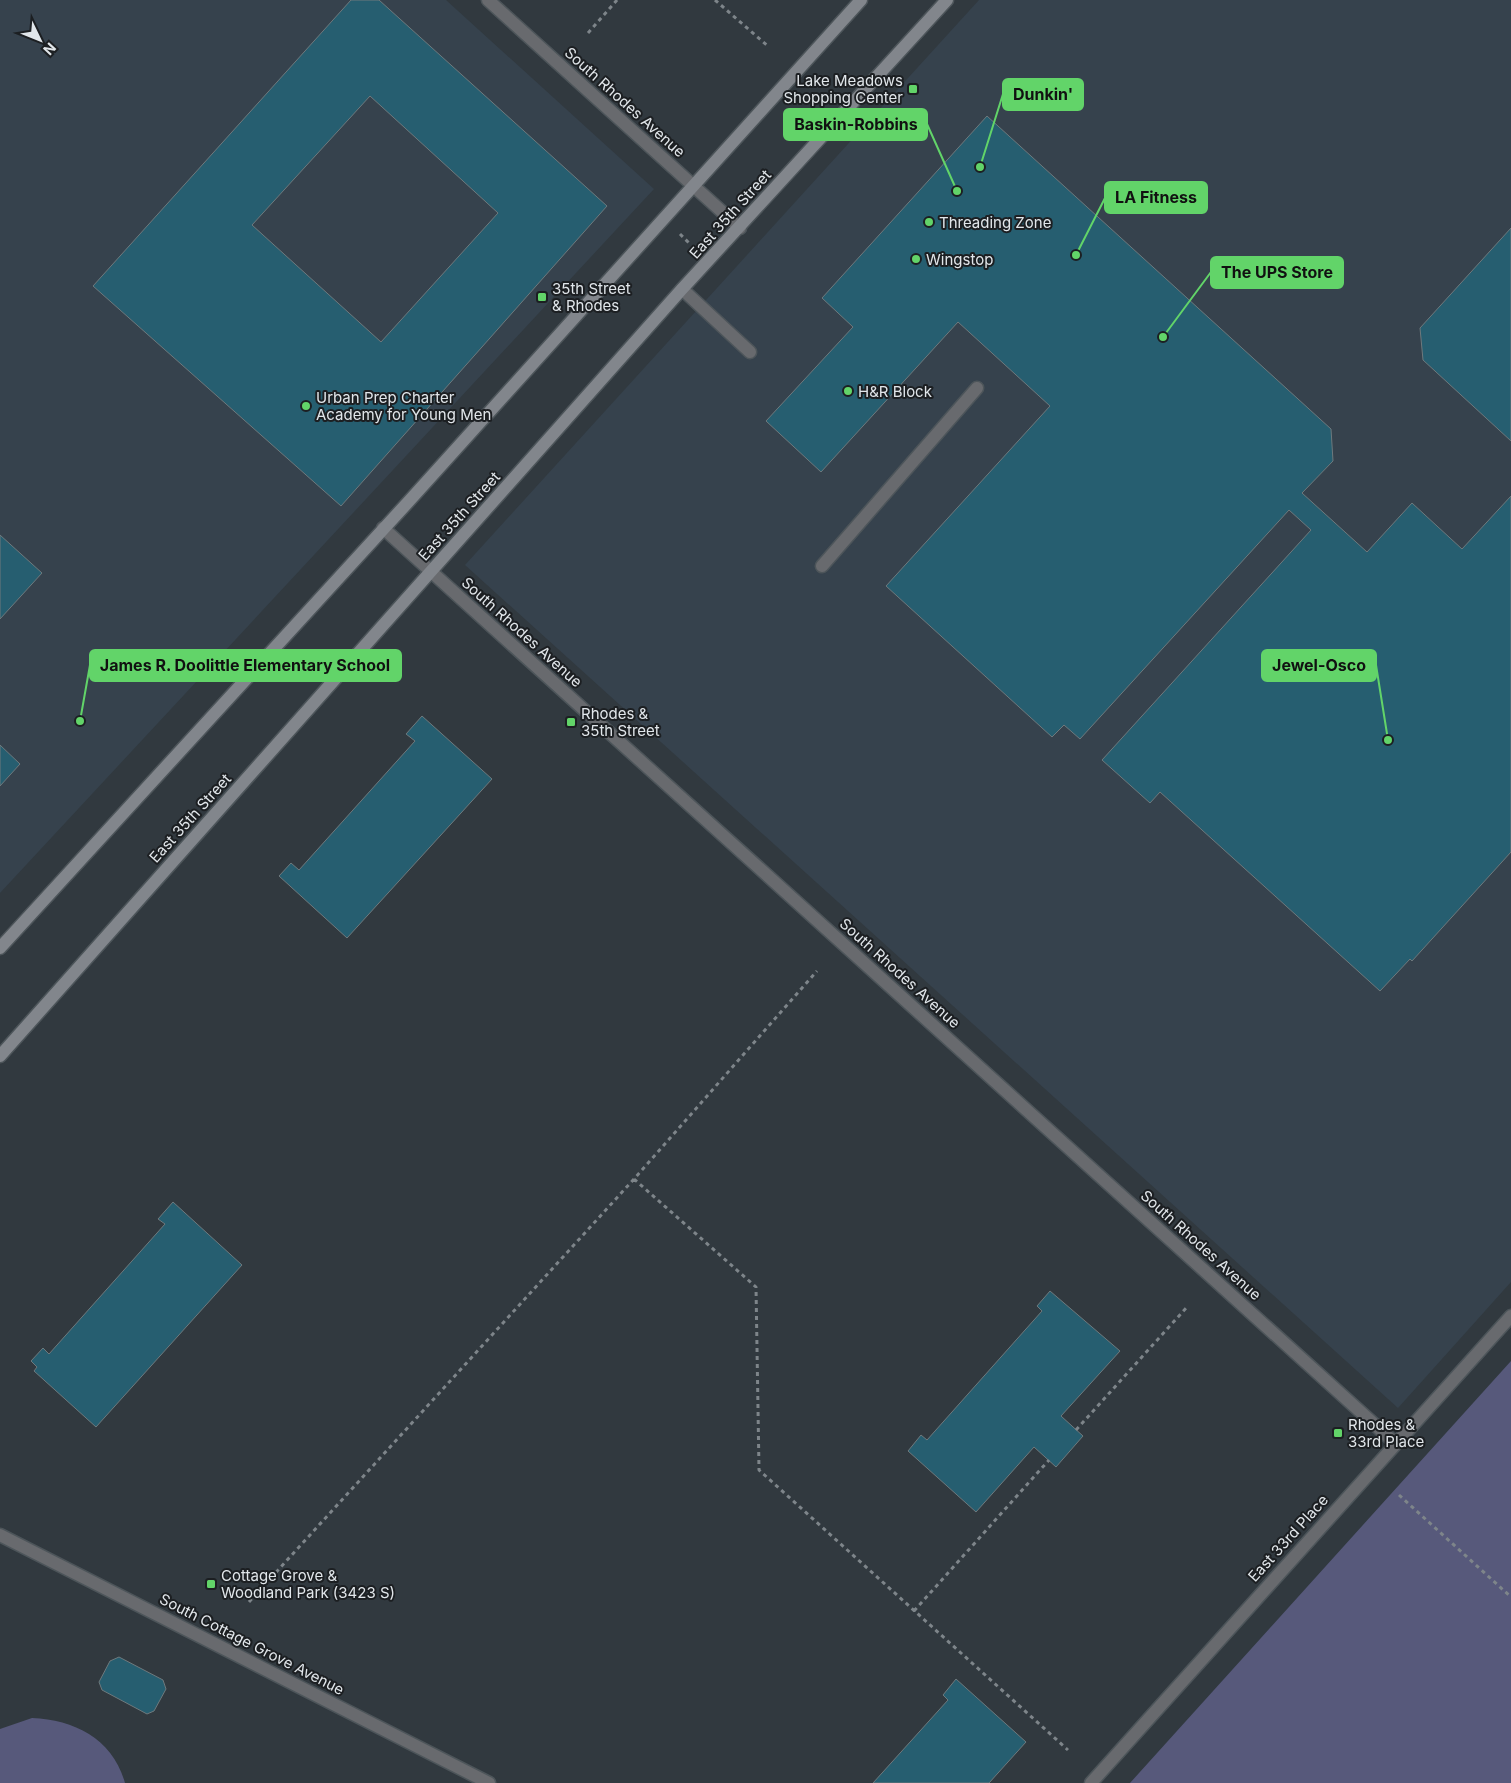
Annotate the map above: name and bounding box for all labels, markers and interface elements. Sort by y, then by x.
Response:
north arrow [15,15,65,65]
text: N [40,40,60,59]
street label: South Rhodes Avenue [561,43,689,161]
place label: Lake Meadows Shopping Center [784,71,903,107]
callout: Dunkin' [1003,79,1083,110]
marker: Lake Meadows Shopping Center [907,83,919,95]
text: Dunkin' [1013,84,1073,104]
callout: Baskin-Robbins [784,109,927,140]
text: Baskin-Robbins [794,114,918,134]
street label: East 35th Street [685,166,775,262]
callout: LA Fitness [1105,182,1207,213]
text: LA Fitness [1115,187,1197,207]
place label: Threading Zone [939,213,1051,232]
marker: Threading Zone [923,216,935,228]
place label: Wingstop [926,250,993,269]
marker: Wingstop [910,253,922,265]
callout: The UPS Store [1211,257,1343,288]
text: The UPS Store [1221,262,1333,282]
place label: 35th Street & Rhodes [552,279,631,315]
marker: 35th Street & Rhodes [536,291,548,303]
place label: H&R Block [858,382,933,401]
marker: H&R Block [842,385,854,397]
place label: Urban Prep Charter Academy for Young Men [316,388,491,424]
marker: Urban Prep Charter Academy for Young Men [300,400,312,412]
street label: East 35th Street [414,468,504,564]
street label: South Rhodes Avenue [458,573,586,691]
callout: James R. Doolittle Elementary School [90,650,401,681]
callout: Jewel-Osco [1262,650,1376,681]
text: James R. Doolittle Elementary School [100,655,390,675]
text: Jewel-Osco [1272,655,1366,675]
place label: Rhodes & 35th Street [581,704,660,740]
marker: Rhodes & 35th Street [565,716,577,728]
street label: East 35th Street [145,770,235,866]
street label: South Rhodes Avenue [836,914,964,1032]
street label: South Rhodes Avenue [1137,1186,1265,1304]
place label: Rhodes & 33rd Place [1348,1415,1424,1451]
marker: Rhodes & 33rd Place [1332,1427,1344,1439]
street label: East 33rd Place [1244,1490,1332,1586]
place label: Cottage Grove & Woodland Park (3423 S) [221,1566,395,1602]
marker: Cottage Grove & Woodland Park (3423 S) [205,1578,217,1590]
street label: South Cottage Grove Avenue [157,1589,347,1699]

